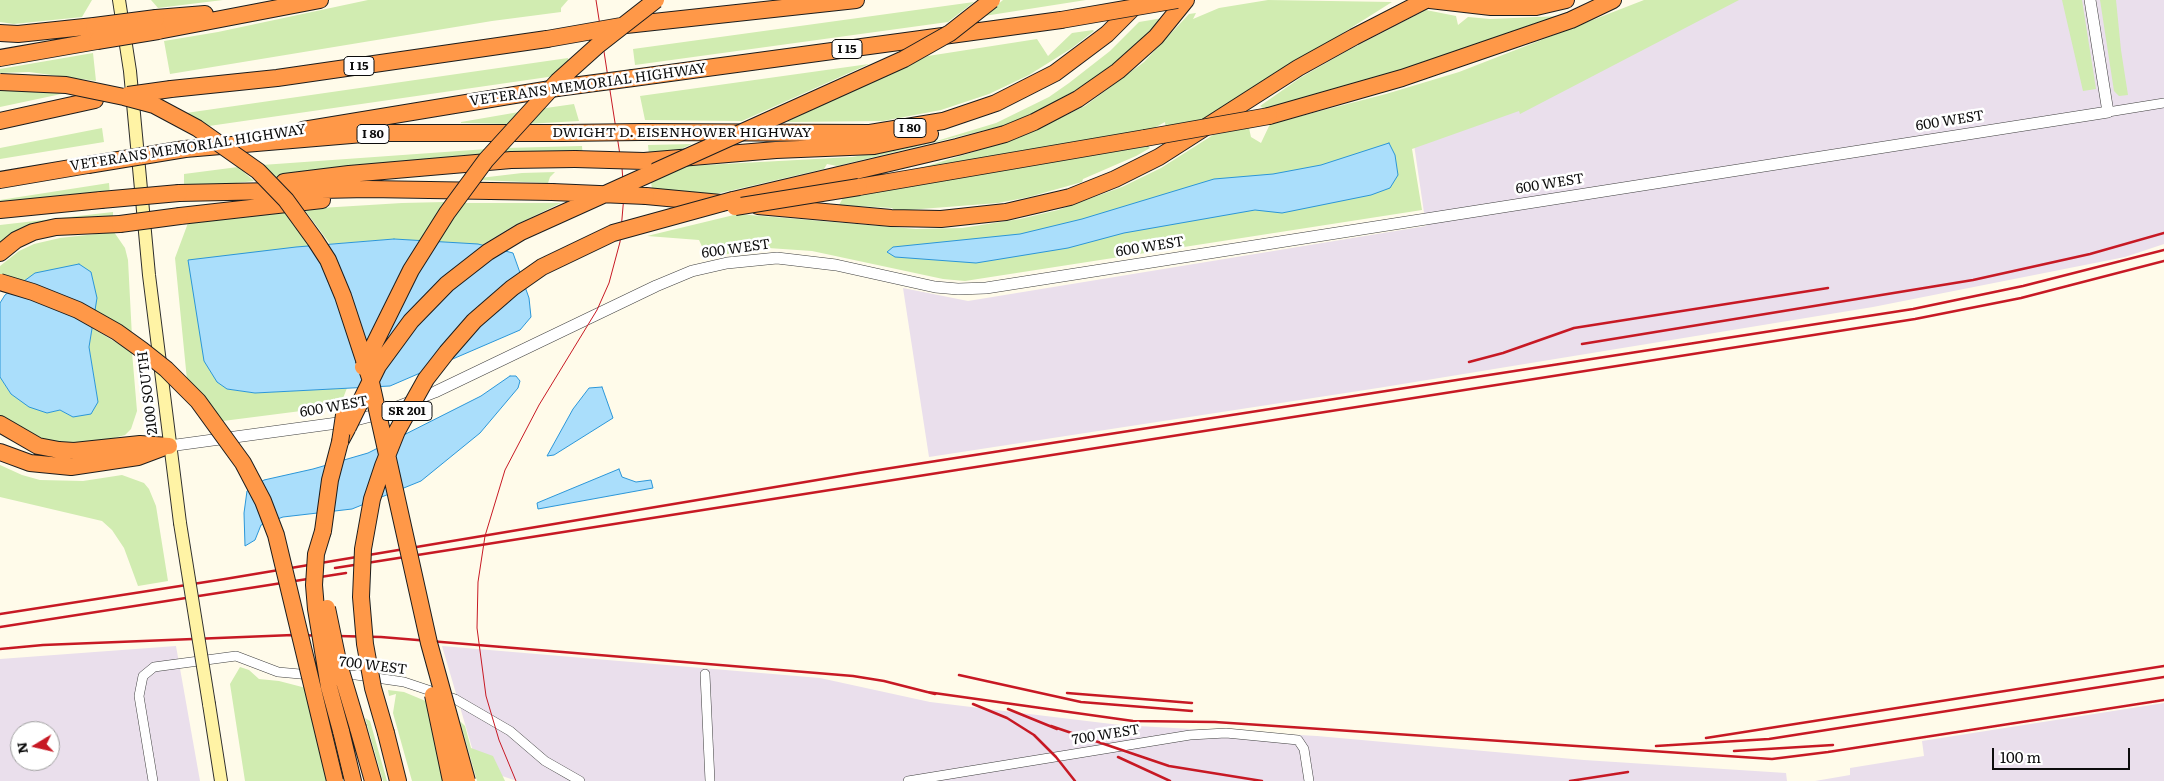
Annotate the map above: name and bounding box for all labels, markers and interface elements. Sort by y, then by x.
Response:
road number: I 15 [832,40,862,59]
road number: I 15 [344,56,374,76]
street label: VETERANS MEMORIAL HIGHWAY [469,60,707,110]
street label: 600 WEST [1915,107,1985,135]
road number: I 80 [894,119,926,138]
street label: VETERANS MEMORIAL HIGHWAY [69,121,307,175]
road number: I 80 [357,125,389,144]
street label: DWIGHT D. EISENHOWER HIGHWAY [552,125,812,141]
street label: 600 WEST [1515,170,1585,198]
street label: 600 WEST [1115,233,1185,261]
street label: 600 WEST [701,236,771,262]
street label: 2100 SOUTH [135,350,161,436]
street label: 600 WEST [299,393,369,421]
road number: SR 201 [382,402,432,421]
street label: 700 WEST [338,653,408,679]
north arrow [10,721,60,771]
street label: 700 WEST [1071,721,1141,749]
scale bar [1994,738,2132,770]
text: N [10,741,32,756]
text: 100 m [2000,745,2041,768]

